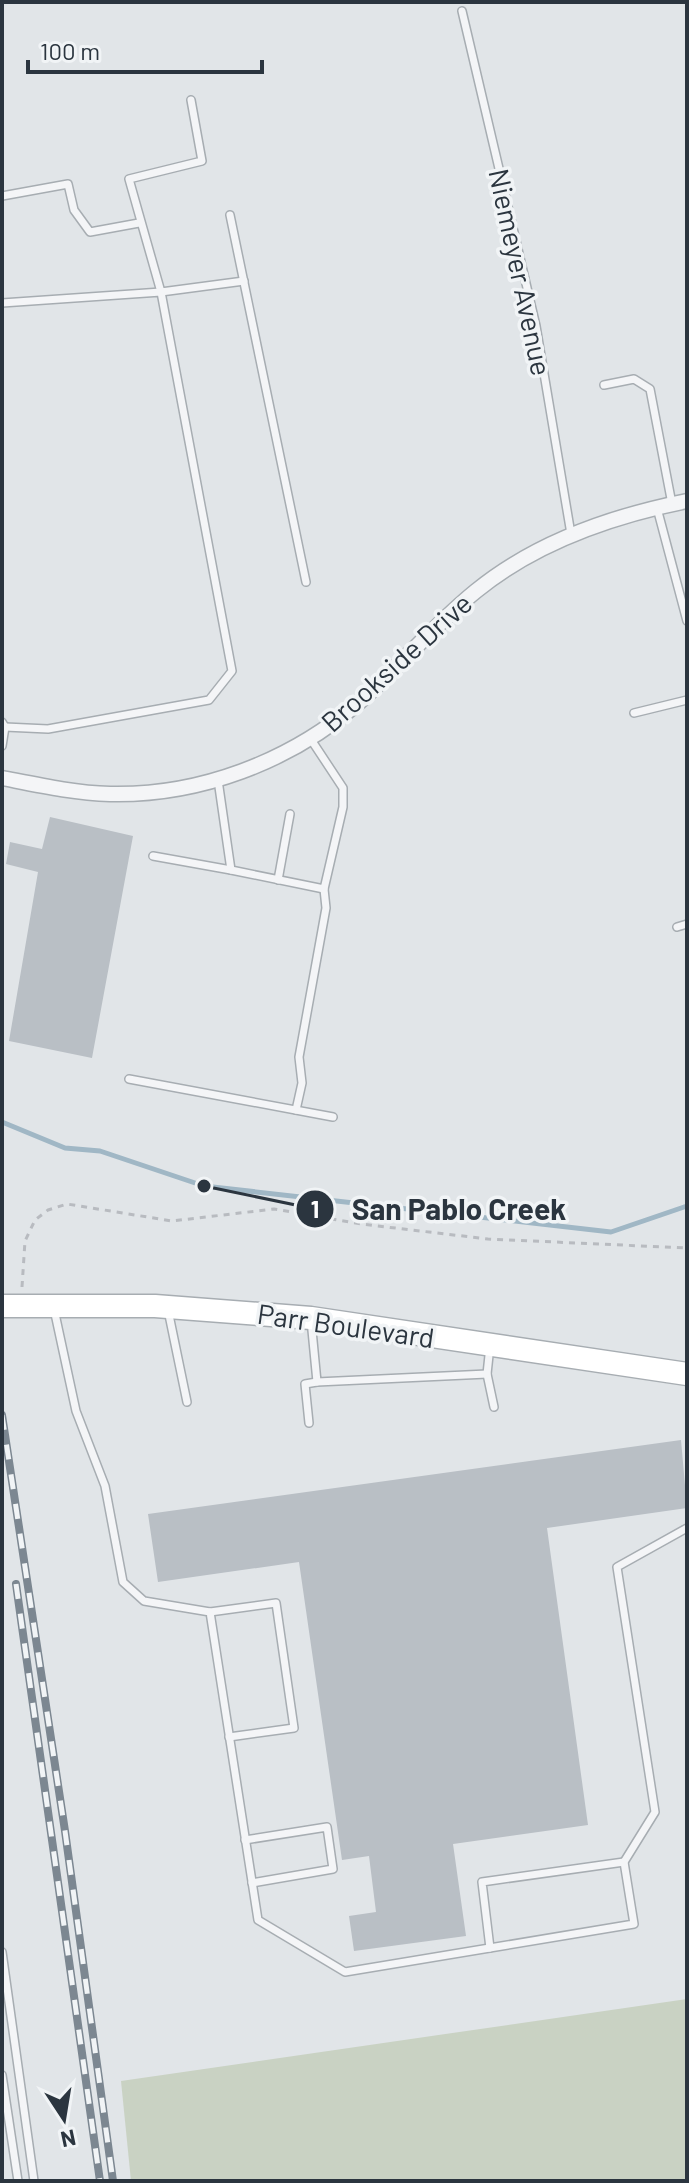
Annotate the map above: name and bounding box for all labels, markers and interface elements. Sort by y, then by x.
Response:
scale bar [28,24,262,74]
text: 100 m [40,36,100,65]
street label: Niemeyer Avenue [482,165,560,379]
street label: Brookside Drive [314,586,478,738]
callout: San Pablo Creek [295,1182,582,1236]
text: San Pablo Creek [352,1190,566,1226]
text: 1 [311,1194,319,1223]
street label: Parr Boulevard [255,1296,437,1354]
north arrow [24,2079,104,2159]
text: N [59,2125,78,2154]

